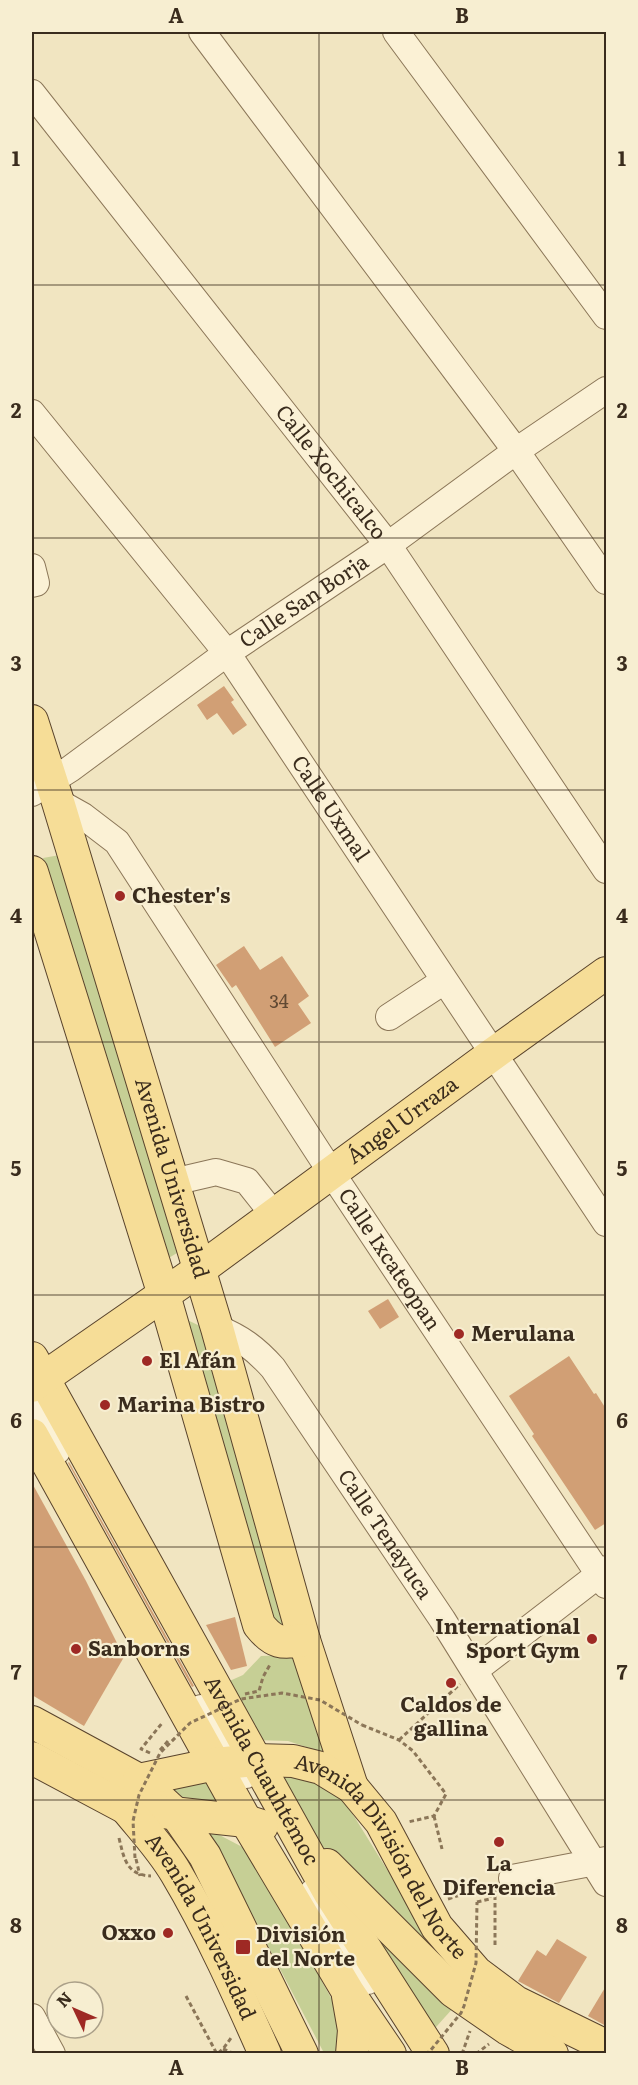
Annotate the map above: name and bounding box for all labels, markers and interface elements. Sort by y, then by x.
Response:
text: A [168,0,184,29]
text: B [455,0,469,29]
text: 1 [12,142,20,172]
text: 1 [618,142,626,172]
text: 2 [11,394,22,424]
text: 2 [617,394,628,424]
street label: Calle Xochicalco [270,397,396,545]
street label: Calle San Borja [232,544,374,654]
text: 3 [10,647,22,677]
text: 3 [616,647,628,677]
street label: Calle Uxmal [286,748,379,866]
place label: Chester's [132,878,230,909]
marker: Chester's [113,889,127,903]
text: 4 [10,899,22,929]
text: 4 [616,899,628,929]
house number: 34 [269,987,289,1014]
street label: Ángel Urraza [339,1067,464,1170]
street label: Avenida Universidad [129,1073,219,1282]
text: 5 [11,1152,22,1182]
text: 5 [617,1152,628,1182]
street label: Calle Ixcateopan [333,1181,450,1336]
place label: Merulana [471,1316,576,1347]
marker: Merulana [452,1327,466,1341]
place label: El Afán [159,1343,236,1374]
marker: El Afán [140,1354,154,1368]
place label: Marina Bistro [117,1387,265,1418]
marker: Marina Bistro [98,1398,112,1412]
text: 6 [10,1404,22,1434]
text: 6 [616,1404,628,1434]
street label: Calle Tenayuca [332,1462,442,1605]
place label: International Sport Gym [435,1609,580,1664]
place label: Sanborns [88,1631,190,1662]
marker: International Sport Gym [585,1632,599,1646]
marker: Sanborns [69,1642,83,1656]
text: 7 [11,1656,22,1686]
text: 7 [617,1656,628,1686]
street label: Avenida Cuauhtémoc [198,1669,329,1870]
marker: Caldos de gallina [444,1676,458,1690]
place label: Caldos de gallina [400,1687,502,1742]
street label: Avenida División del Norte [279,1755,475,1969]
street label: Avenida Universidad [139,1825,266,2024]
marker: La Diferencia [492,1835,506,1849]
place label: La Diferencia [443,1846,556,1901]
text: 8 [10,1909,22,1939]
text: 8 [616,1909,628,1939]
place label: Oxxo [102,1915,156,1946]
place label: División del Norte [256,1922,355,1972]
marker: Oxxo [161,1926,175,1940]
marker: División del Norte [234,1938,252,1956]
north arrow [45,1980,105,2040]
text: N [50,1986,77,2012]
text: A [168,2051,184,2081]
text: B [455,2051,469,2081]

